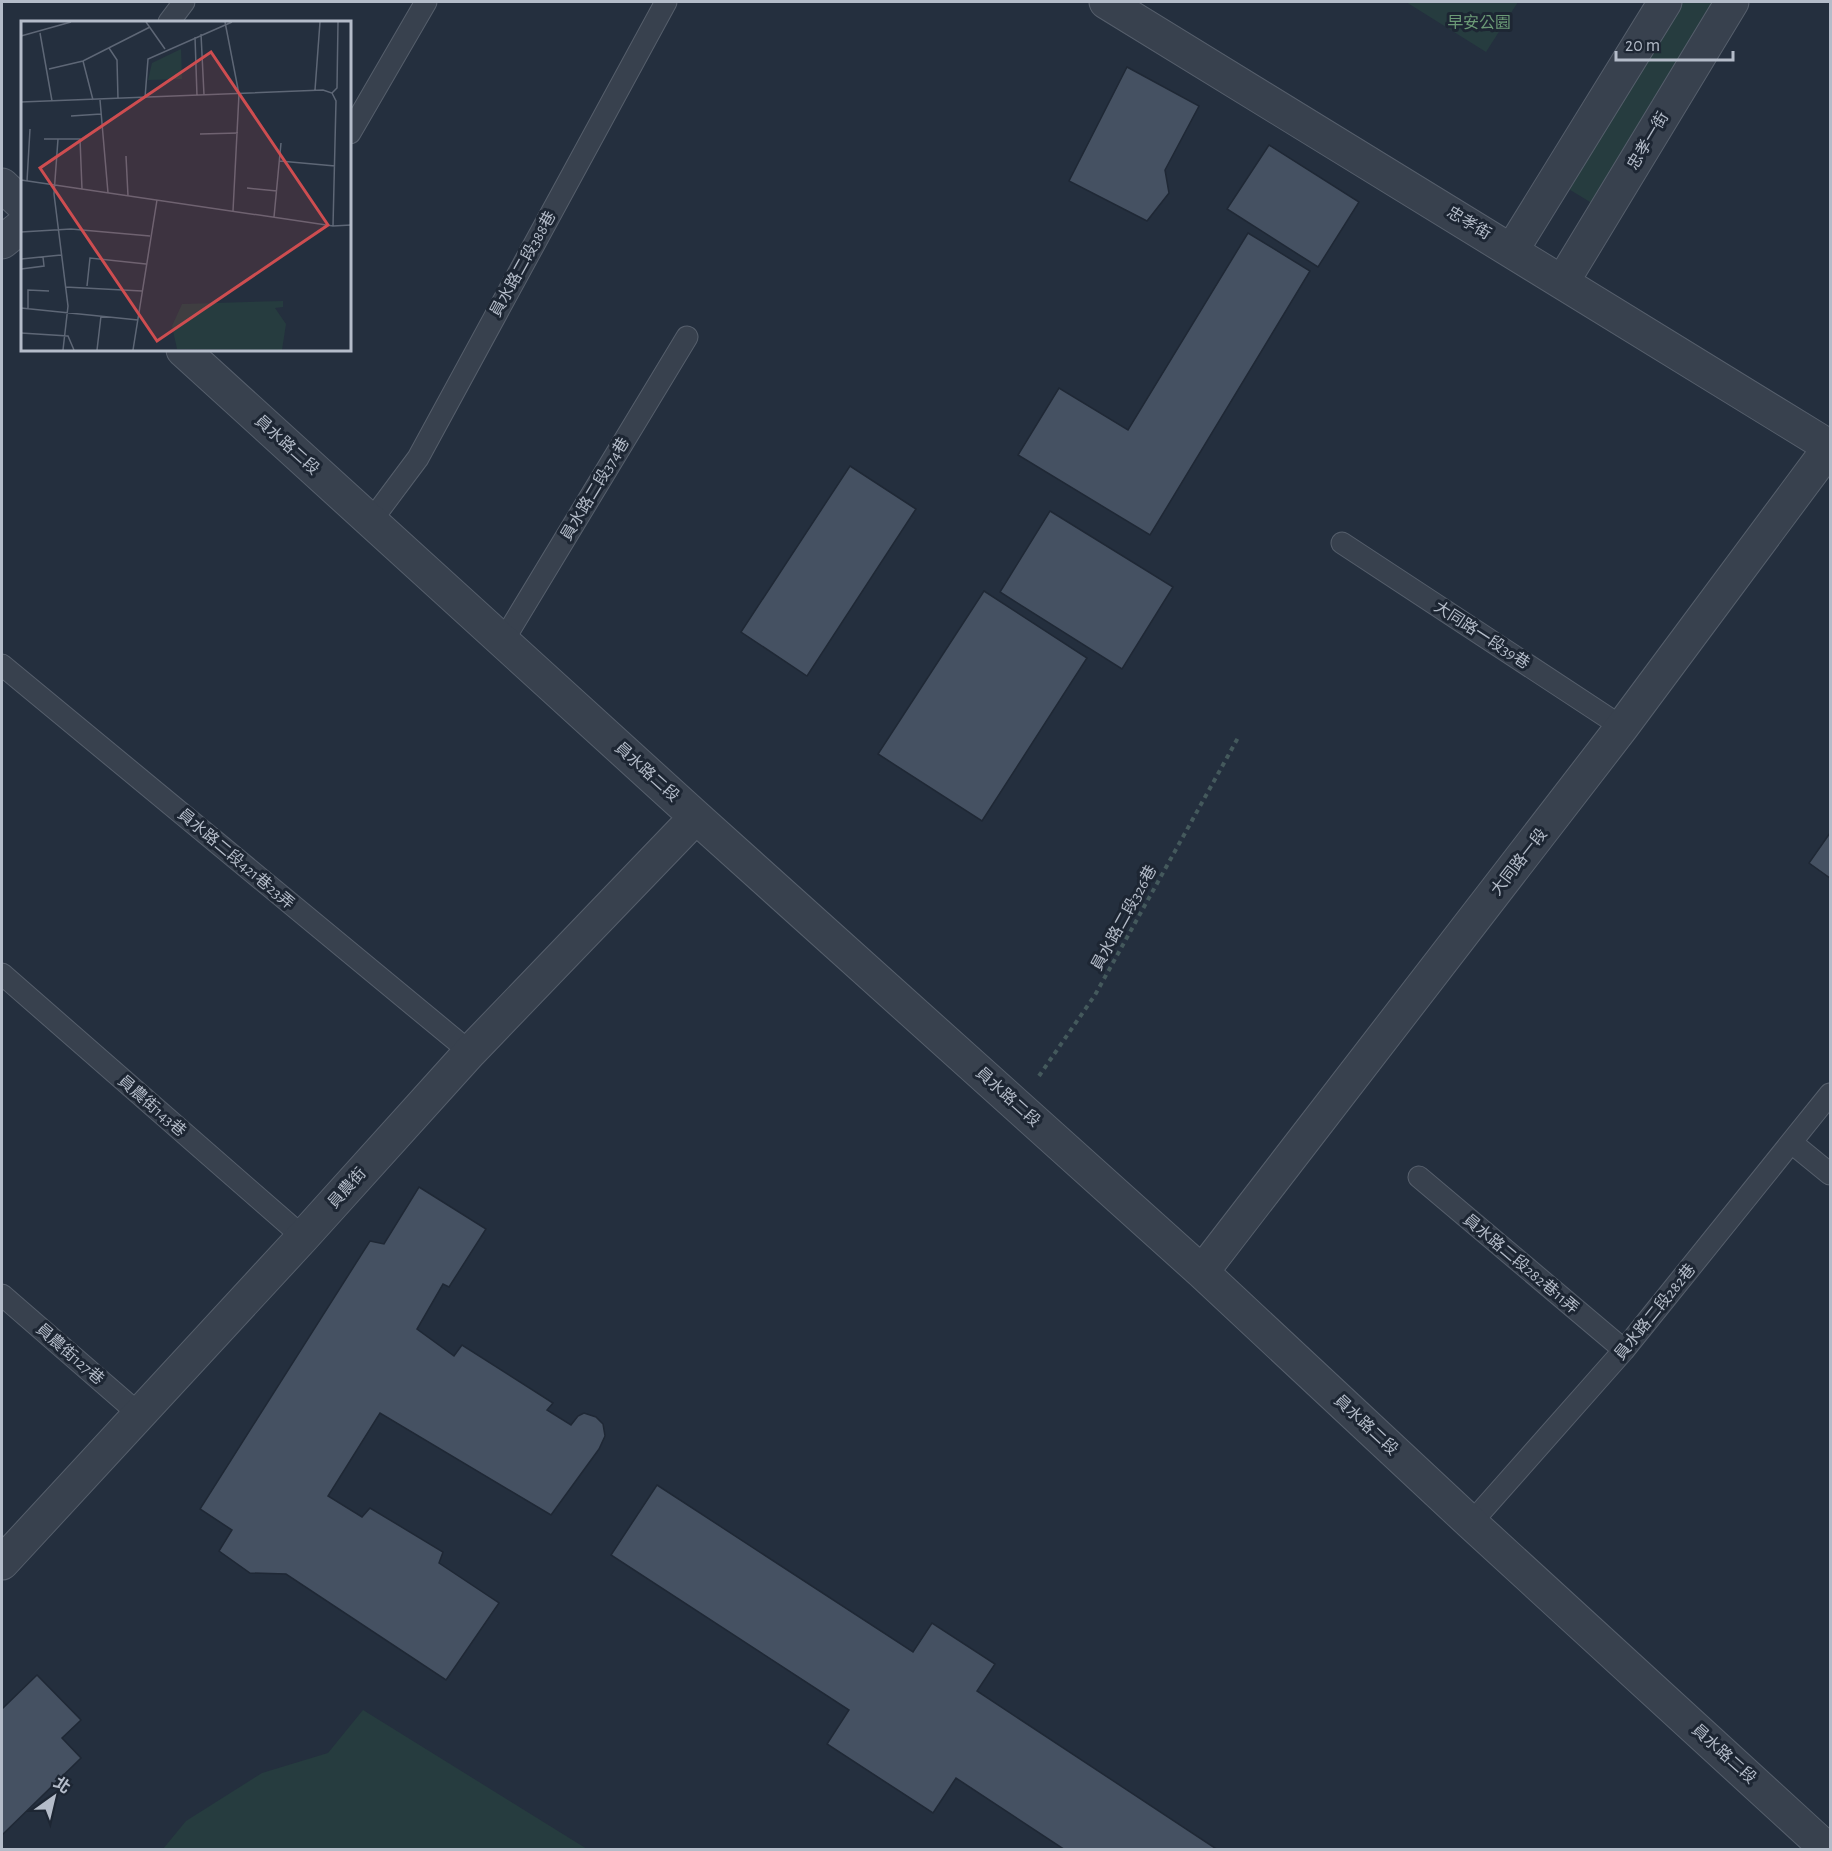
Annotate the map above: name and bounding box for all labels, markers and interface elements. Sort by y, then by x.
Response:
park label: 早安公園 [1447,14,1511,31]
inset map [21,21,351,351]
scale bar [1616,24,1733,62]
text: 20 m [1625,37,1660,55]
street label: 忠孝一街 [1624,109,1671,173]
street label: 忠孝街 [1444,203,1494,242]
street label: 員水路二段388巷 [487,208,559,319]
street label: 員水路二段 [252,412,323,478]
street label: 員水路二段374巷 [557,434,632,543]
street label: 大同路一段39巷 [1431,597,1533,672]
street label: 員水路二段 [612,739,683,805]
street label: 員水路二段421巷23弄 [175,805,298,912]
street label: 大同路一段 [1487,825,1550,898]
street label: 員水路二段326巷 [1088,862,1159,973]
street label: 員水路二段 [973,1064,1044,1130]
street label: 員農街143巷 [115,1072,190,1140]
street label: 員農街 [324,1164,369,1211]
street label: 員水路二段282巷11弄 [1460,1210,1582,1317]
street label: 員水路二段282巷 [1611,1260,1698,1363]
street label: 員農街127巷 [33,1320,107,1387]
street label: 員水路二段 [1331,1391,1401,1458]
street label: 員水路二段 [1689,1721,1760,1787]
north arrow [24,1767,84,1827]
text: 北 [51,1773,74,1797]

